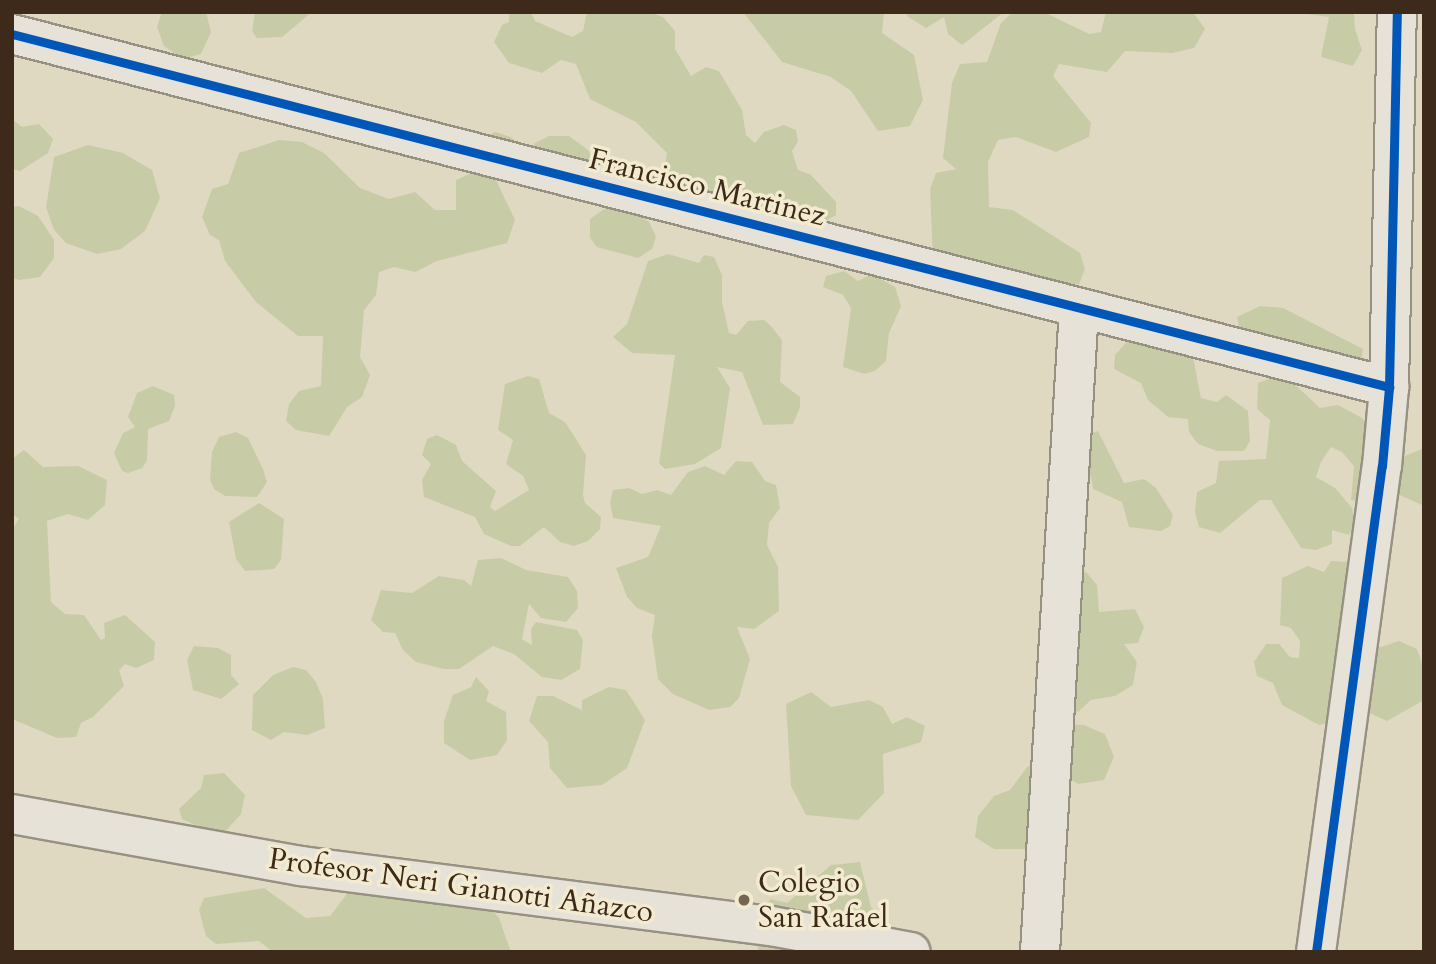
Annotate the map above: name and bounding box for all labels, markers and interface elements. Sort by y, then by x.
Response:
street label: Francisco Martinez [585,141,829,235]
street label: Profesor Neri Gianotti Añazco [266,841,656,931]
place label: Colegio San Rafael [758,865,888,936]
marker: Colegio San Rafael [736,892,752,908]

